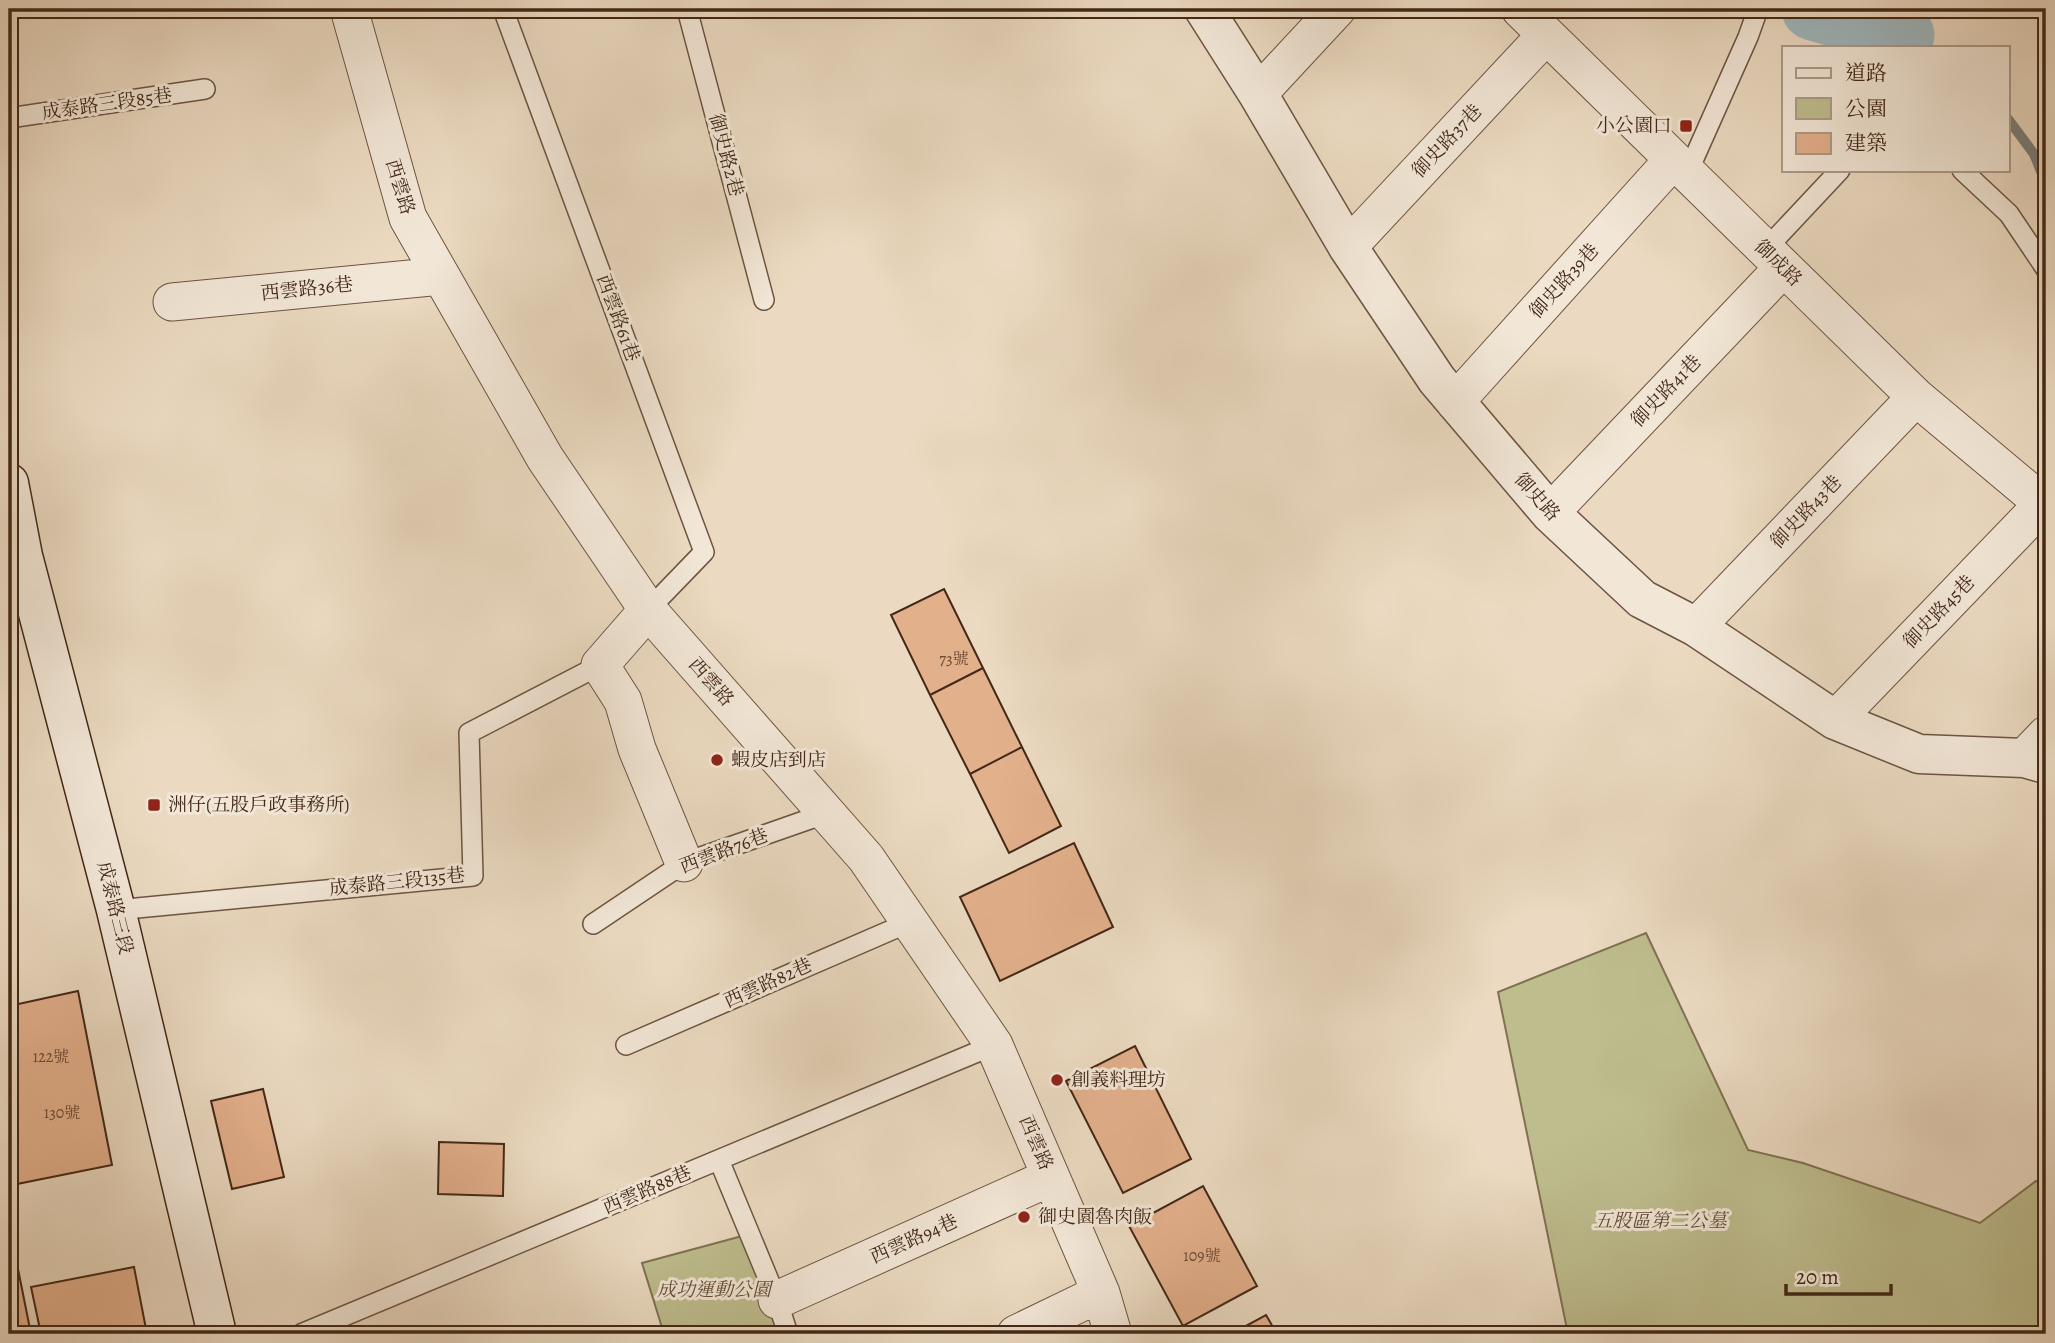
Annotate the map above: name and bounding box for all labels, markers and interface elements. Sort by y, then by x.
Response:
legend [1782,46,2010,172]
text: 道路 [1845,59,1887,87]
street label: 成泰路三段85巷 [40,82,174,126]
text: 公園 [1845,95,1887,123]
street label: 御史路37巷 [1406,99,1488,183]
street label: 御史路2巷 [702,111,750,199]
place label: 小公園口 [1596,113,1672,139]
marker: 小公園口 [1678,118,1694,134]
text: 建築 [1845,129,1887,157]
street label: 西雲路 [379,156,421,218]
street label: 御成路 [1748,234,1808,292]
street label: 御史路39巷 [1523,238,1605,324]
street label: 西雲路36巷 [260,271,354,307]
street label: 西雲路61巷 [590,271,646,365]
street label: 御史路41巷 [1625,349,1707,433]
street label: 御史路 [1508,467,1566,527]
street label: 御史路43巷 [1765,470,1847,554]
street label: 御史路45巷 [1897,570,1981,654]
house number: 73號 [939,648,969,670]
street label: 西雲路 [682,652,740,712]
place label: 蝦皮店到店 [731,747,826,773]
marker: 蝦皮店到店 [709,752,725,768]
place label: 洲仔(五股戶政事務所) [168,792,349,818]
marker: 洲仔(五股戶政事務所) [146,797,162,813]
street label: 西雲路76巷 [676,822,772,880]
street label: 成泰路三段 [91,859,139,957]
street label: 成泰路三段135巷 [328,862,466,902]
street label: 西雲路82巷 [720,952,816,1014]
house number: 122號 [33,1046,69,1068]
place label: 創義料理坊 [1071,1067,1166,1093]
marker: 創義料理坊 [1049,1072,1065,1088]
house number: 130號 [44,1102,80,1124]
street label: 西雲路 [1013,1112,1059,1174]
street label: 西雲路88巷 [598,1160,696,1220]
place label: 御史園魯肉飯 [1038,1204,1152,1230]
street label: 西雲路94巷 [866,1208,962,1270]
park label: 五股區第二公墓 [1593,1208,1729,1234]
marker: 御史園魯肉飯 [1016,1209,1032,1225]
house number: 109號 [1183,1245,1221,1267]
scale bar [1786,1252,1890,1296]
text: 20 m [1796,1263,1839,1291]
park label: 成功運動公園 [657,1277,774,1303]

